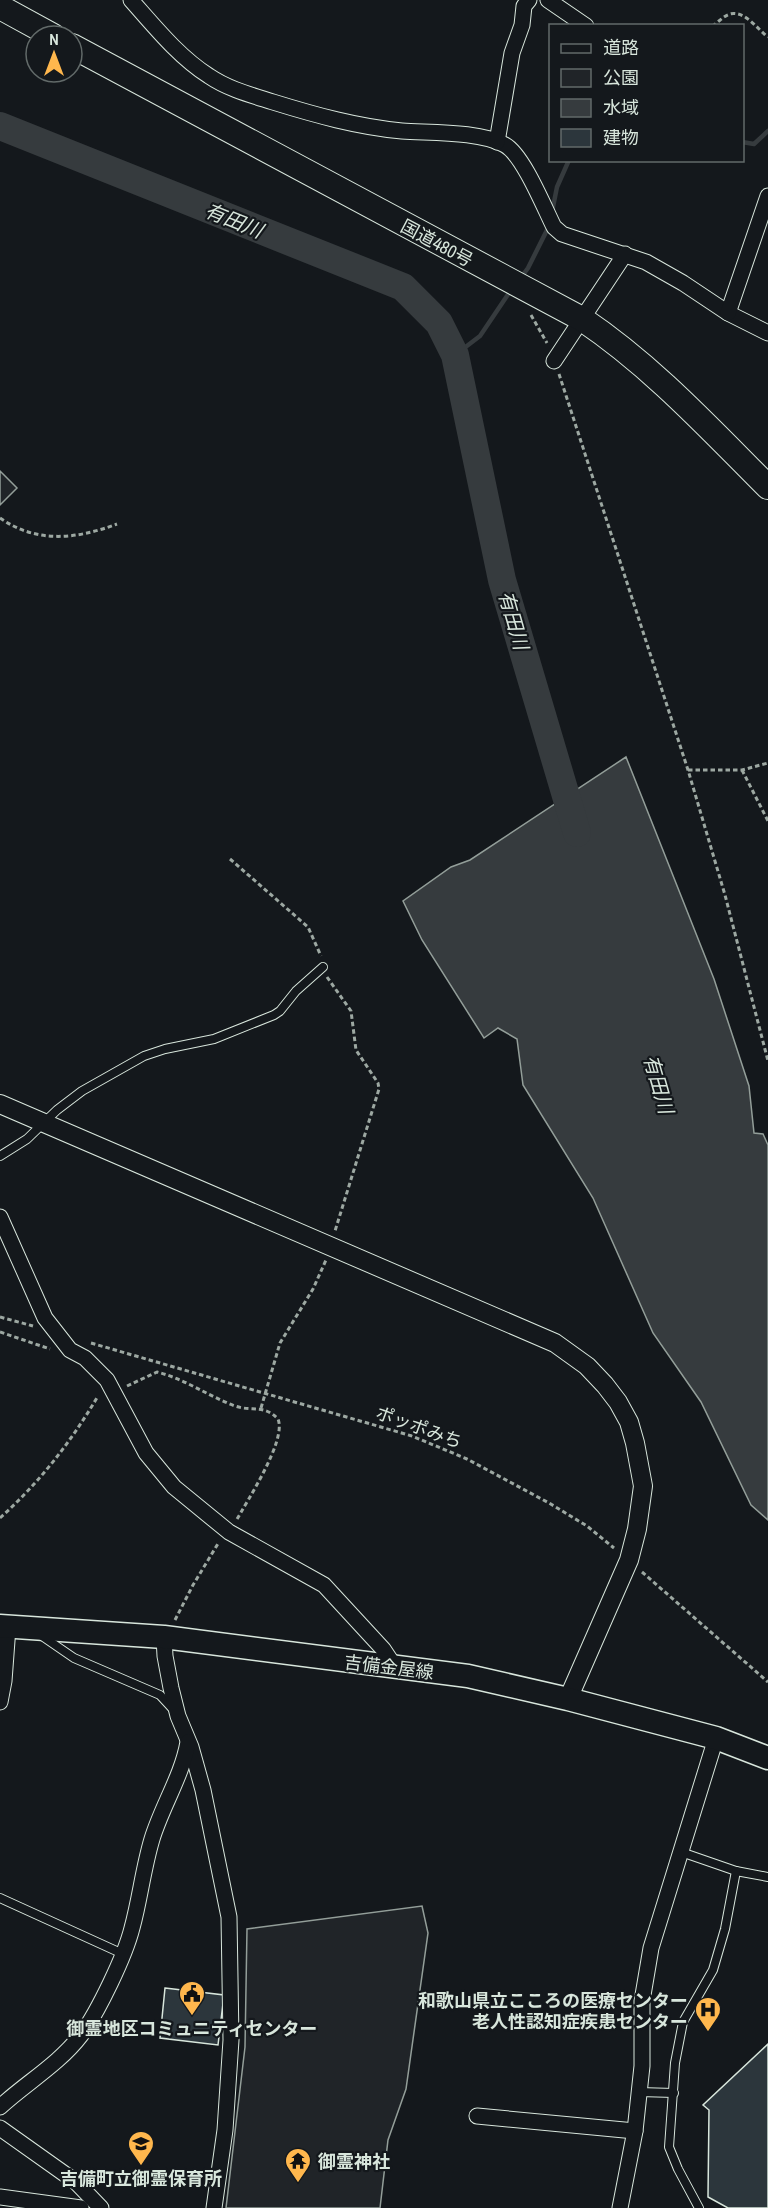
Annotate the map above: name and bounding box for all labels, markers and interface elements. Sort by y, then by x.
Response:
north arrow [24,24,84,84]
legend [549,24,744,162]
text: N [49,28,59,50]
text: 道路 [603,35,639,60]
text: 公園 [603,65,639,90]
text: 水域 [603,95,639,120]
text: 建物 [603,125,639,150]
water label: 有田川 [201,196,269,245]
street label: 国道480号 [396,214,478,272]
water label: 有田川 [493,587,536,654]
water label: 有田川 [638,1051,681,1118]
street label: ポッポみち [372,1400,466,1454]
street label: 吉備金屋線 [343,1649,435,1685]
public building icon: 御霊地区コミュニティセンター [177,1979,207,2017]
place label: 和歌山県立こころの医療センター 老人性認知症疾患センター [418,1988,688,2034]
hospital icon: 和歌山県立こころの医療センター 老人性認知症疾患センター [693,1995,723,2033]
place label: 御霊地区コミュニティセンター [66,2016,317,2041]
school or university icon: 吉備町立御霊保育所 [126,2129,156,2167]
temple icon: 御霊神社 [283,2146,313,2184]
place label: 御霊神社 [317,2149,390,2174]
place label: 吉備町立御霊保育所 [60,2166,222,2191]

